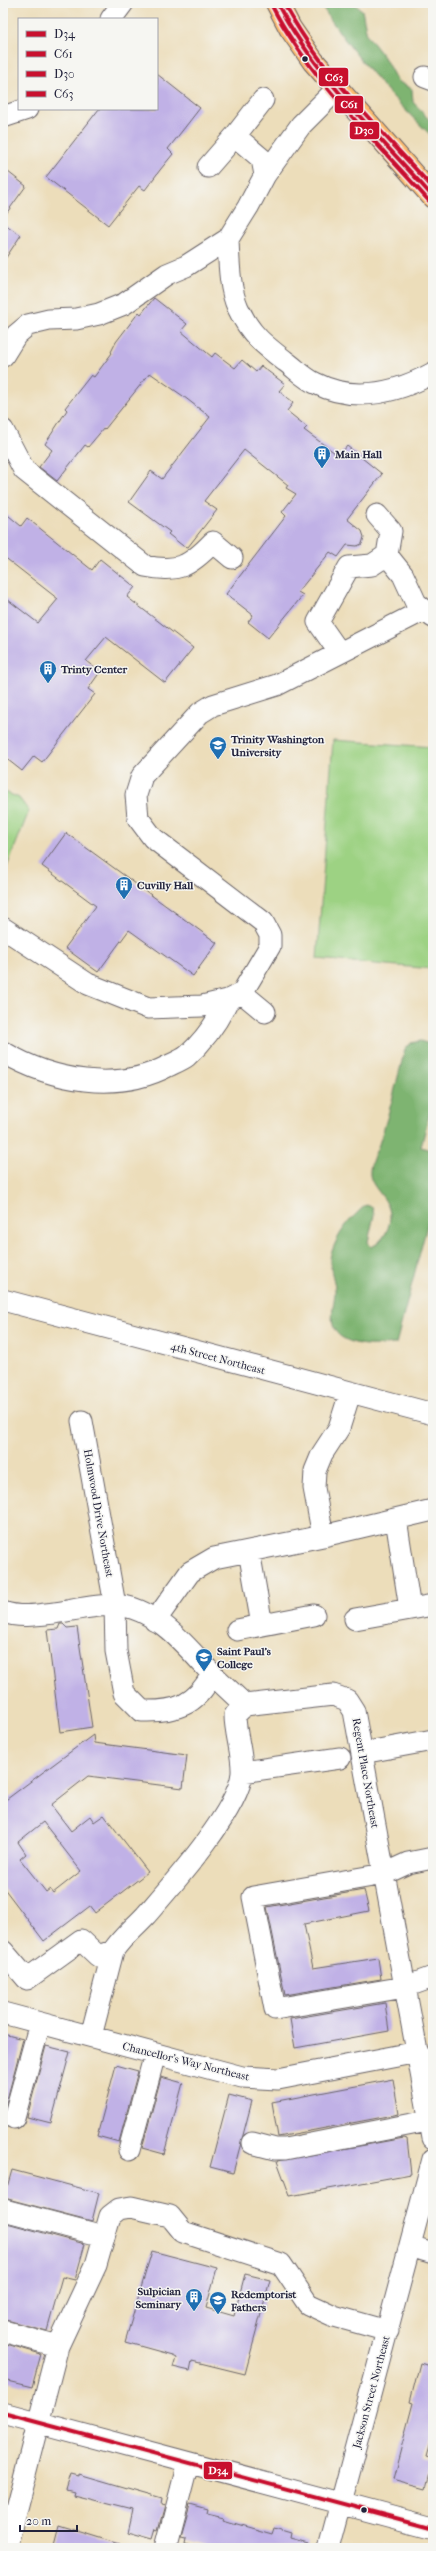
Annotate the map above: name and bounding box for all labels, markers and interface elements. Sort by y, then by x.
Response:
legend [18,18,158,110]
text: D34 [54,27,76,41]
text: C61 [54,47,73,61]
unlabelled marker [300,54,310,64]
text: D30 [54,67,75,81]
line badge: C63 [318,67,349,87]
text: C63 [325,71,343,84]
text: C63 [54,87,74,101]
line badge: C61 [334,95,364,114]
text: C61 [340,98,358,111]
line badge: D30 [349,121,380,140]
text: D30 [354,124,373,137]
building icon: Main Hall [312,444,332,469]
place label: Main Hall [334,448,383,461]
building icon: Trinty Center [38,659,58,684]
place label: Trinty Center [60,663,128,676]
place label: Trinity Washington University [230,733,325,759]
school or university icon: Trinity Washington University [208,735,228,760]
building icon: Cuvilly Hall [114,875,134,900]
place label: Cuvilly Hall [137,879,194,892]
street label: 4th Street Northeast [169,1340,267,1377]
street label: Holmwood Drive Northeast [81,1448,116,1578]
place label: Saint Paul's College [217,1645,271,1671]
school or university icon: Saint Paul's College [194,1647,214,1672]
street label: Regent Place Northeast [349,1717,382,1829]
street label: Chancellor's Way Northeast [121,2039,251,2084]
place label: Sulpician Seminary [135,2285,182,2311]
building icon: Sulpician Seminary [184,2287,204,2312]
place label: Redemptorist Fathers [230,2288,297,2314]
school or university icon: Redemptorist Fathers [208,2290,228,2315]
street label: Jackson Street Northeast [350,2334,393,2451]
line badge: D34 [203,2461,233,2480]
text: D34 [207,2464,228,2477]
unlabelled marker [359,2505,369,2515]
scale bar [20,2507,77,2533]
text: 20 m [26,2514,51,2528]

